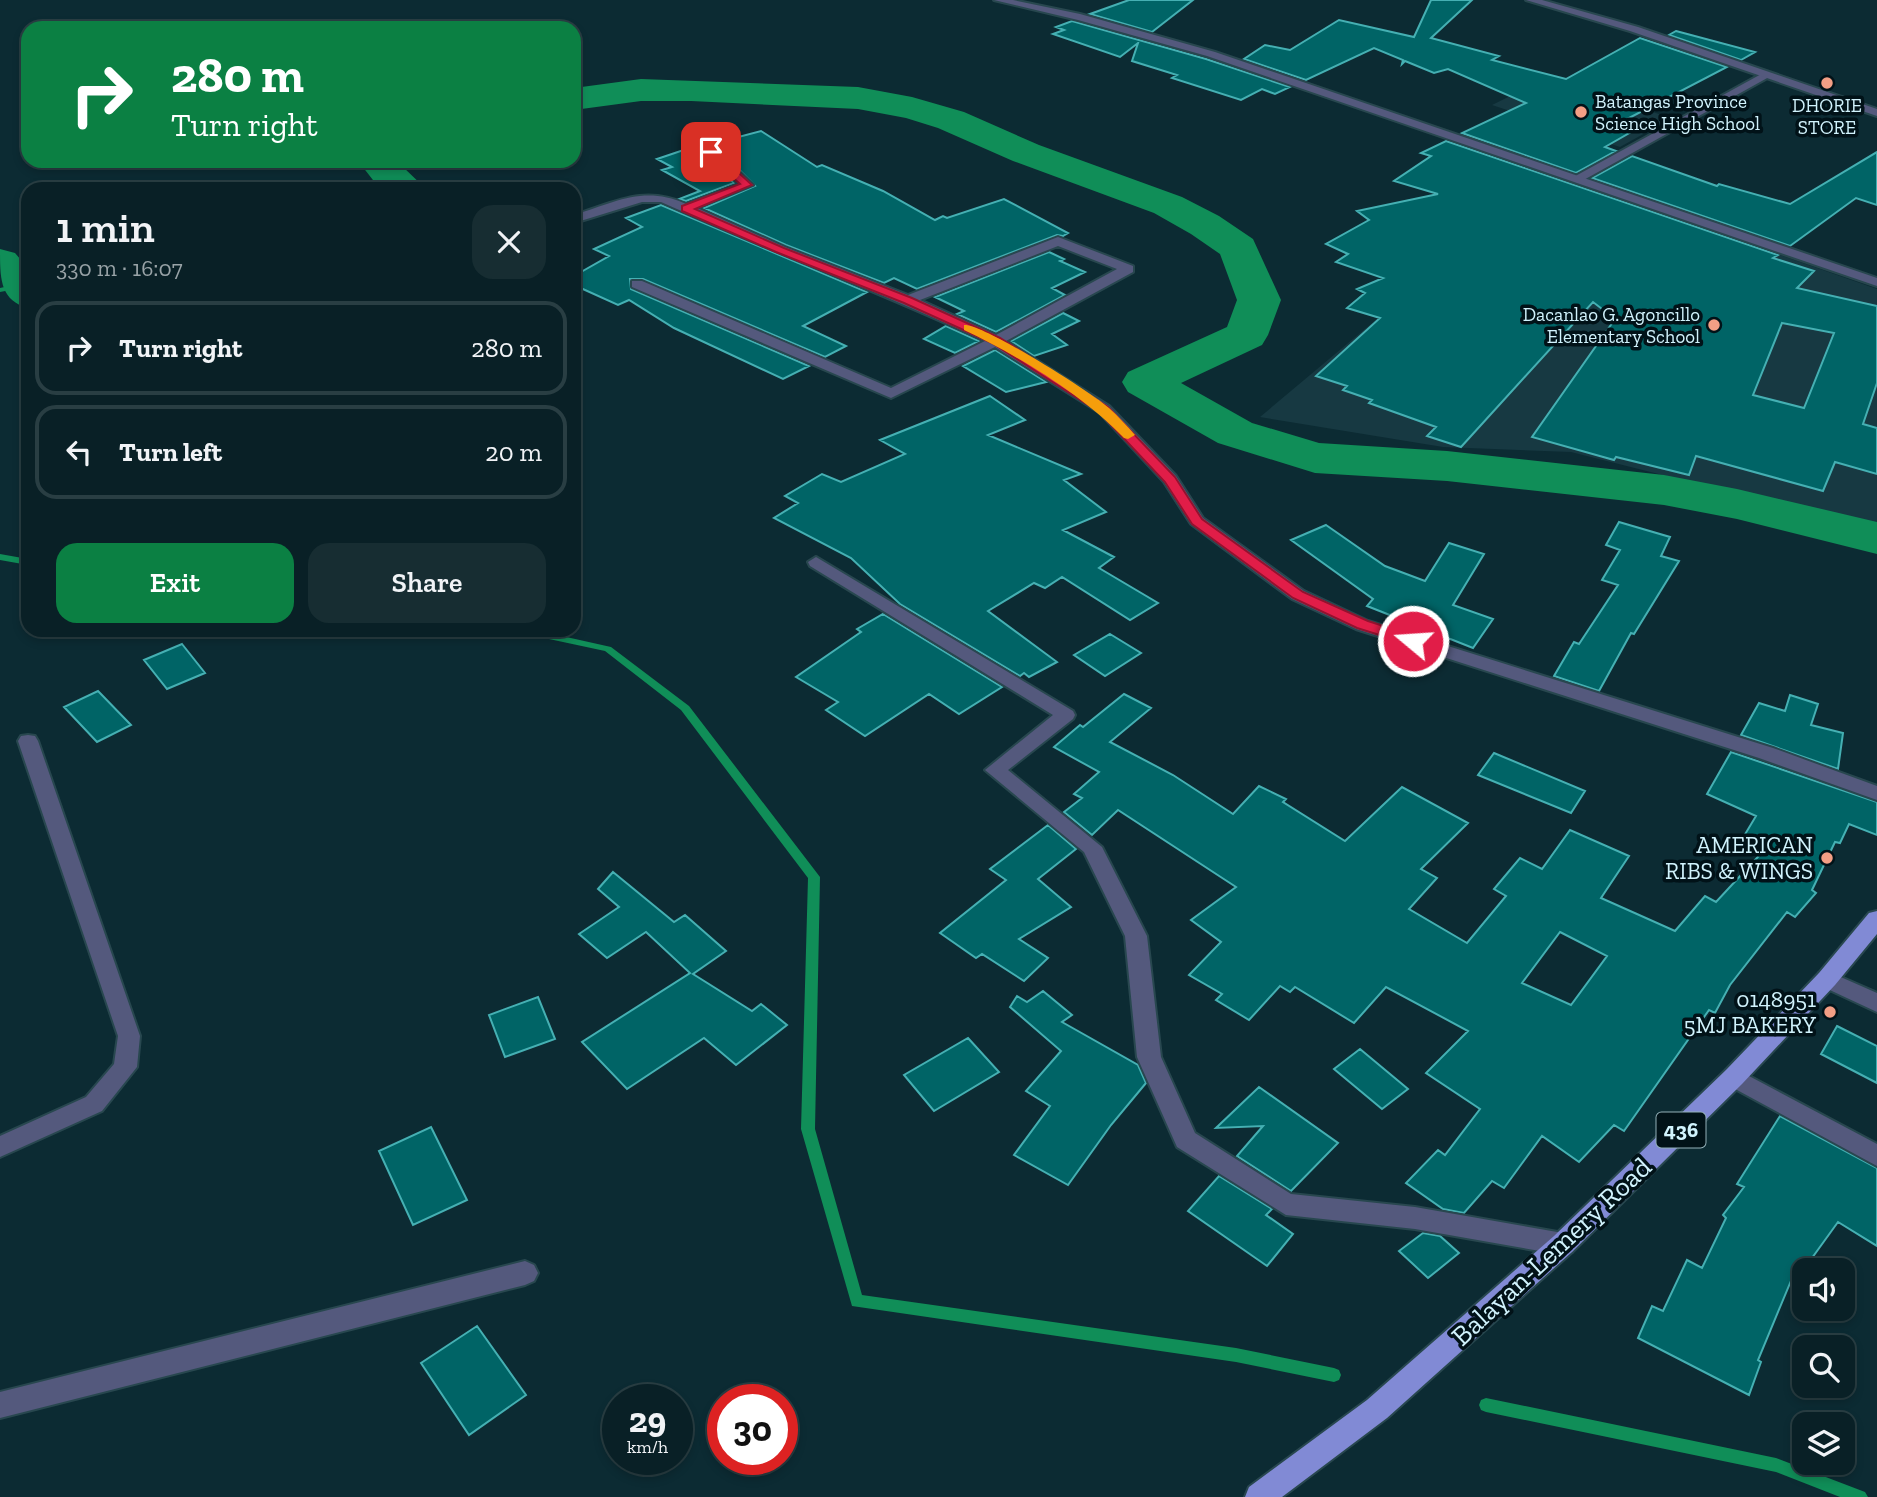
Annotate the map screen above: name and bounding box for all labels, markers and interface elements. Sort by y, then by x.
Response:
text: 280 m [171,46,304,105]
icon: right [56,49,147,140]
marker: DHORIE STORE [1819,75,1835,91]
place label: Batangas Province Science High School [1595,90,1760,135]
place label: DHORIE STORE [1792,94,1862,139]
marker: Batangas Province Science High School [1573,104,1589,120]
text: Turn right [171,106,318,144]
pin [681,122,741,182]
icon: arrive [692,133,730,171]
text: 1 min [56,202,155,253]
button: close [472,205,546,279]
text: 330 m · 16:07 [56,254,183,282]
place label: Dacanlao G. Agoncillo Elementary School [1523,303,1700,348]
marker: Dacanlao G. Agoncillo Elementary School [1706,317,1722,333]
icon: right [60,329,98,367]
text: Turn right [119,332,242,364]
text: 280 m [471,332,542,364]
icon: left [60,433,98,471]
text: Turn left [119,436,222,468]
text: 20 m [485,436,542,468]
button: Exit [56,543,294,623]
button: Share [308,543,546,623]
position arrow [1376,604,1450,678]
place label: AMERICAN RIBS & WINGS [1665,831,1813,885]
marker: AMERICAN RIBS & WINGS [1819,850,1835,866]
place label: 0148951 5MJ BAKERY [1684,985,1817,1039]
marker: 0148951 5MJ BAKERY [1822,1004,1838,1020]
road number: 436 [1656,1112,1706,1148]
street label: Balayan-Lemery Road [1445,1150,1658,1352]
map controls [1792,1258,1855,1475]
button: sound [1792,1258,1855,1321]
button: search [1792,1335,1855,1398]
speed limit sign: 30 [707,1384,798,1475]
text: 29 [629,1399,666,1441]
button: layers [1792,1412,1855,1475]
text: km/h [627,1436,668,1458]

